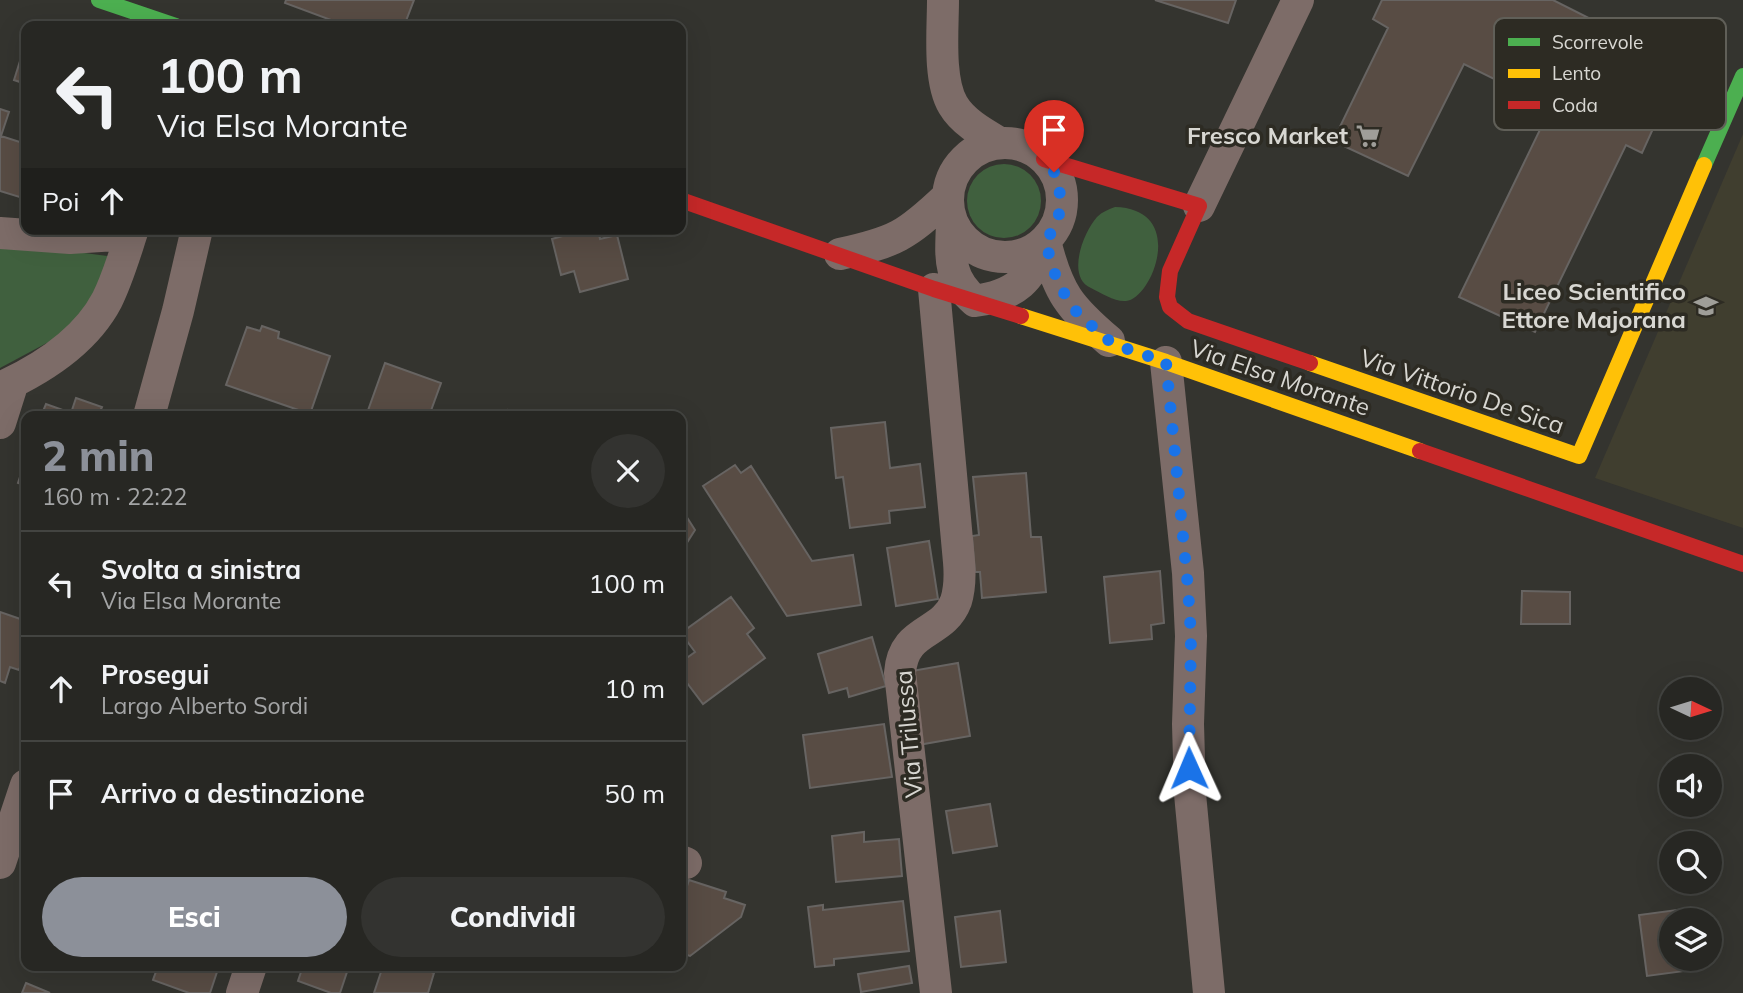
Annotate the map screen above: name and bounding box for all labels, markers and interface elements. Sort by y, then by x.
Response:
legend [1494,18,1726,130]
text: Scorrevole [1552,30,1643,54]
text: 100 m [157,44,303,105]
icon: left [42,49,133,140]
text: Lento [1552,61,1601,85]
text: Coda [1552,93,1598,117]
pin [1024,100,1084,172]
text: Via Elsa Morante [157,105,408,145]
icon: arrive [1035,111,1073,149]
place label: Fresco Market [1187,120,1348,150]
supermarket icon: Fresco Market [1354,122,1382,150]
icon: ahead [93,182,131,220]
text: Poi [42,185,79,218]
place label: Liceo Scientifico Ettore Majorana [1501,276,1686,334]
school or university icon: Liceo Scientifico Ettore Majorana [1692,292,1720,320]
street label: Via Elsa Morante [1186,332,1374,422]
street label: Via Vittorio De Sica [1356,342,1568,440]
text: 2 min [42,429,155,482]
button: close [591,434,665,508]
text: 160 m · 22:22 [42,482,187,511]
text: Svolta a sinistra [101,553,301,586]
icon: left [42,565,80,603]
text: 100 m [589,567,665,600]
text: Via Elsa Morante [101,586,281,615]
text: Prosegui [101,658,209,691]
street label: Via Trilussa [887,669,929,799]
icon: ahead [42,670,80,708]
text: 10 m [604,672,665,705]
north arrow [1659,677,1722,740]
map controls [1659,677,1722,971]
text: Largo Alberto Sordi [101,691,308,720]
position arrow [1152,731,1226,805]
button: sound [1659,754,1722,817]
icon: arrive [42,775,80,813]
text: Arrivo a destinazione [101,777,365,810]
text: 50 m [604,777,665,810]
button: search [1659,831,1722,894]
button: Esci [42,877,347,957]
button: Condividi [361,877,665,957]
button: layers [1659,908,1722,971]

